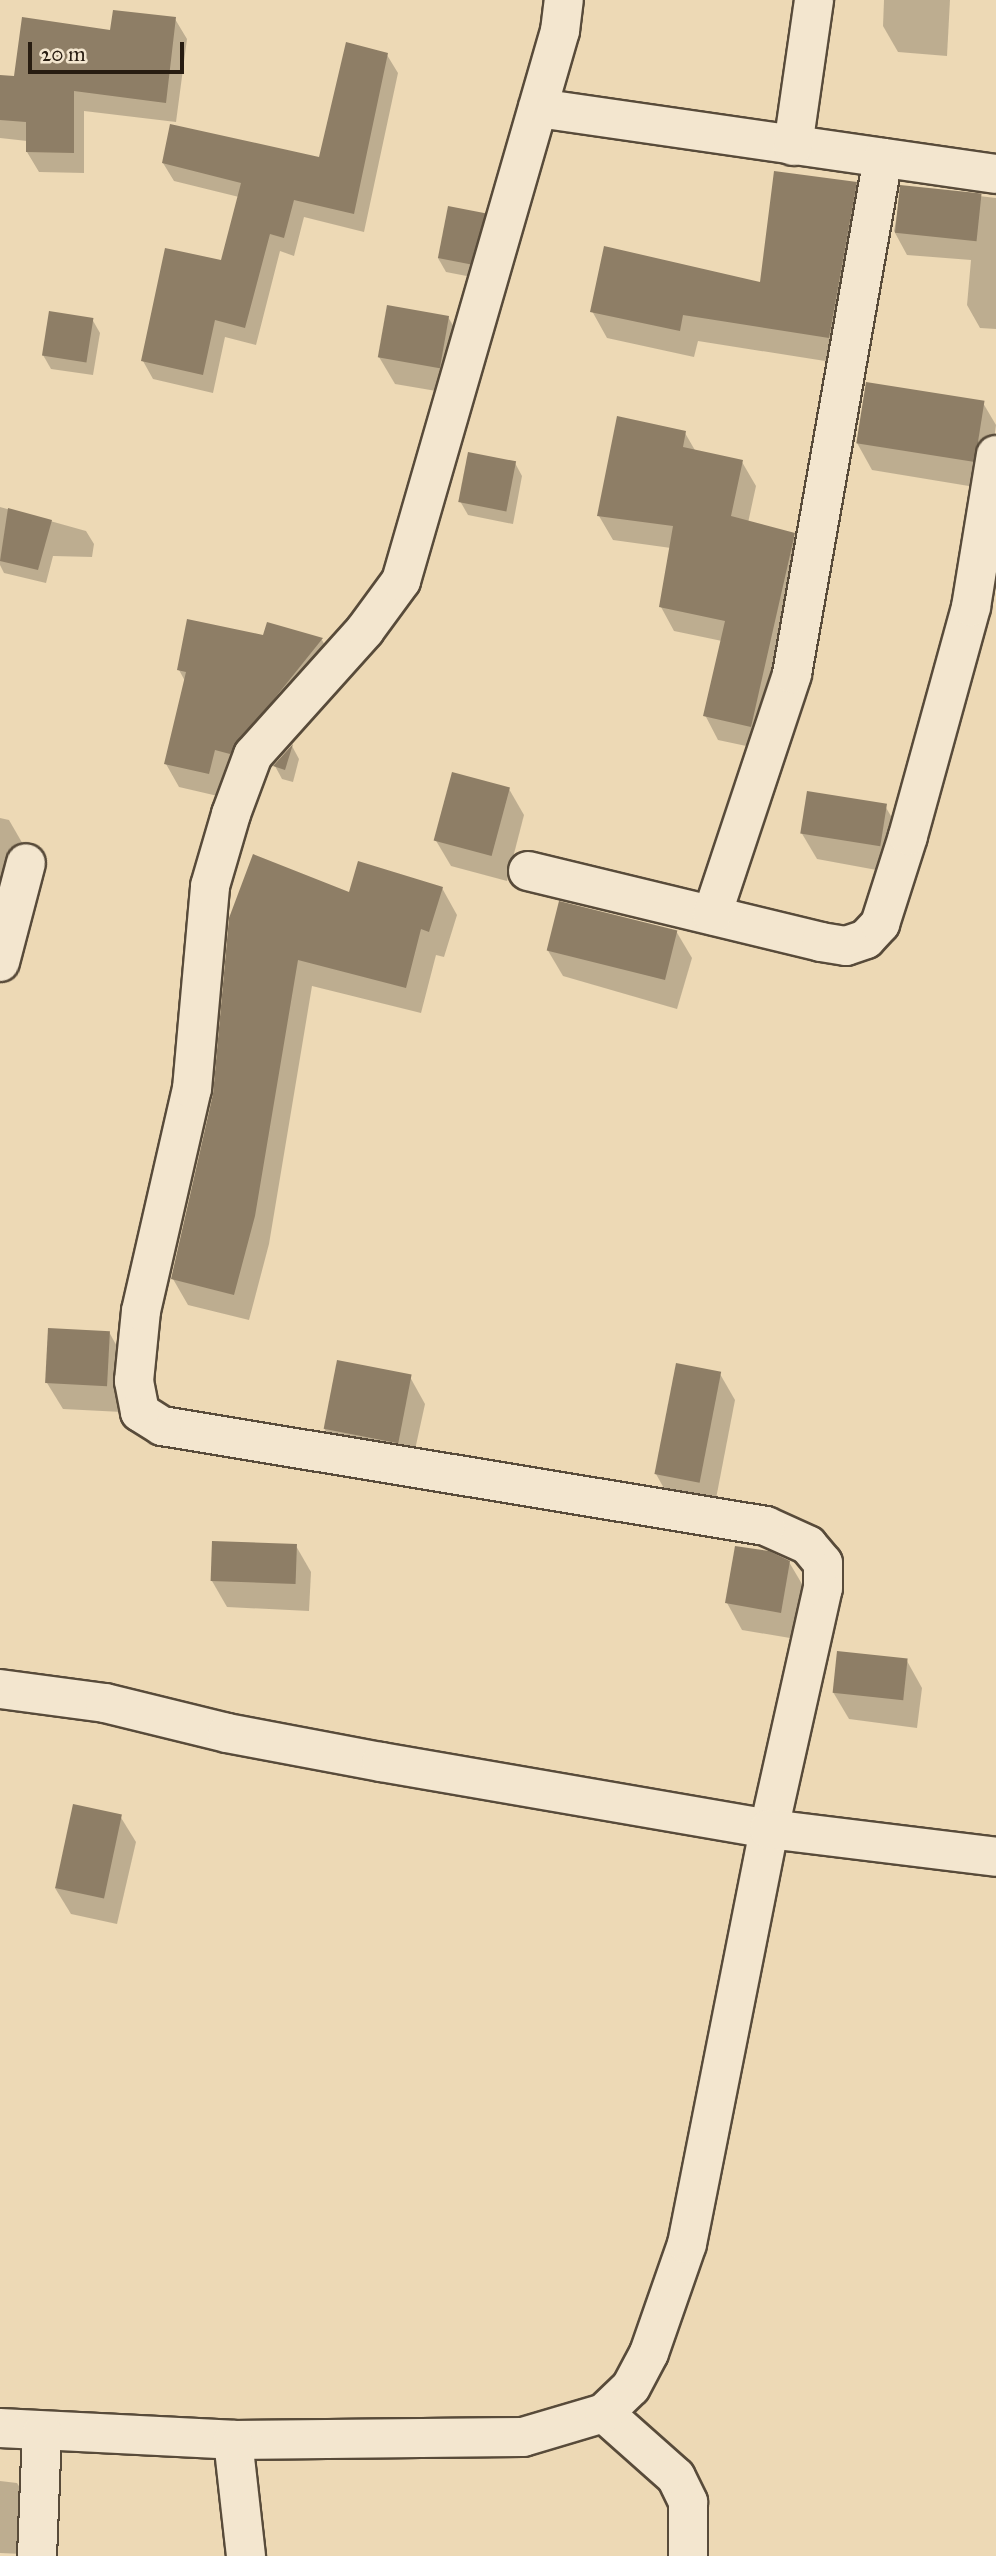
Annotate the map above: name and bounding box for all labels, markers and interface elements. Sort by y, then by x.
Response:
scale bar [32,28,187,72]
text: 20 m [41,41,86,67]

